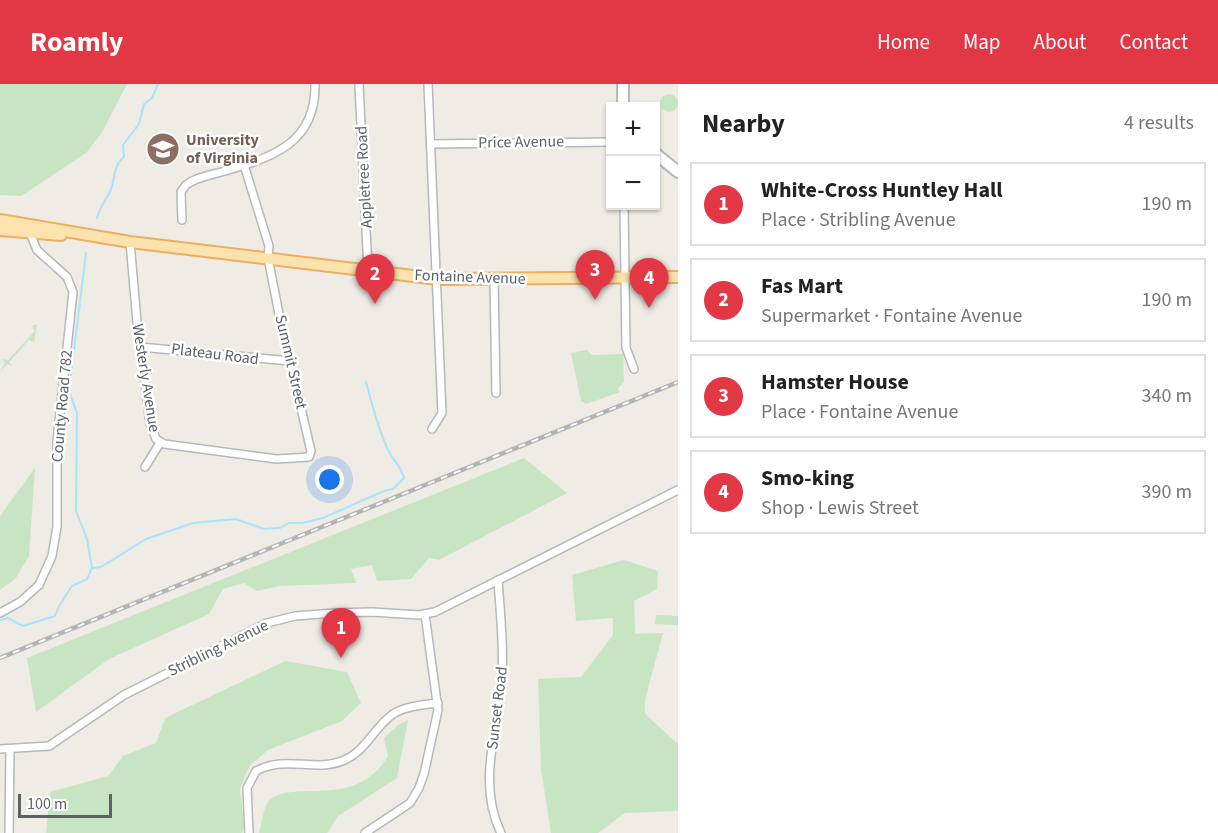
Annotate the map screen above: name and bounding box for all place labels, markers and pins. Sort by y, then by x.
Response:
place label: University of Virginia [186,129,260,169]
school or university icon: University of Virginia [145,131,181,167]
pin: 3 [576,250,614,300]
pin: 2 [356,254,394,304]
pin: 4 [630,258,668,308]
pin: 1 [322,608,360,658]

